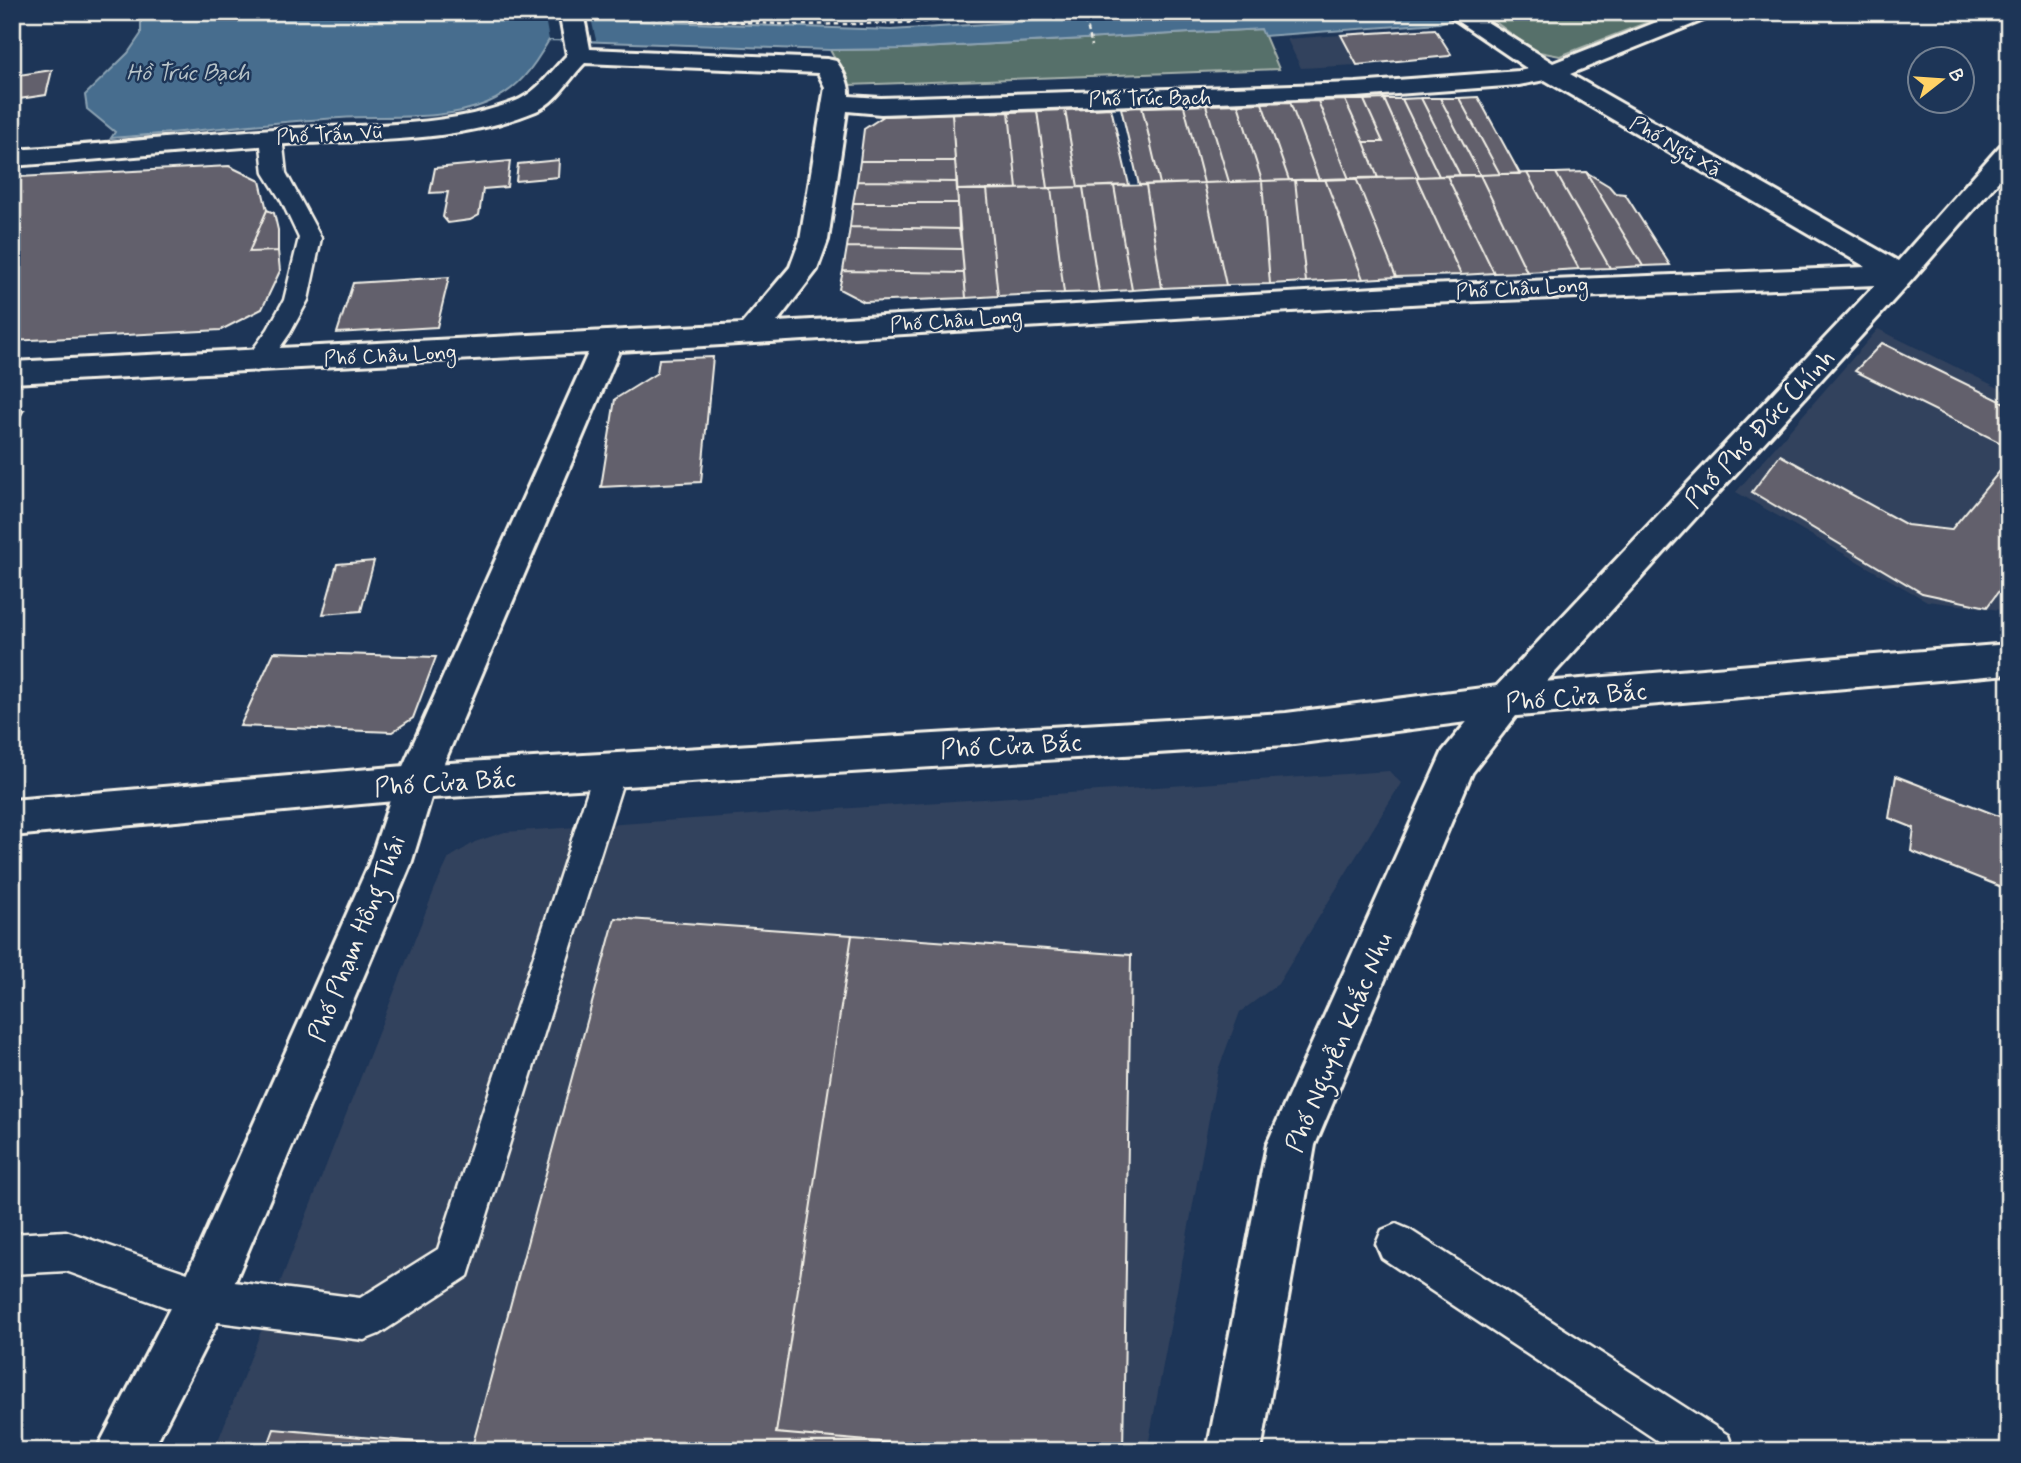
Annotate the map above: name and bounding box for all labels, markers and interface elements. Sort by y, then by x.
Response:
north arrow [1906,46,1976,116]
water label: Hồ Trúc Bạch [126,59,250,89]
text: B [1942,66,1970,85]
street label: Phố Trúc Bạch [1088,84,1212,114]
street label: Phố Ngũ Xã [1624,109,1726,186]
street label: Phố Trấn Vũ [275,118,383,152]
street label: Phố Châu Long [1455,272,1589,307]
street label: Phố Châu Long [889,302,1023,341]
street label: Phố Châu Long [323,339,457,374]
street label: Phố Phó Đức Chính [1678,342,1843,516]
street label: Phố Cửa Bắc [1504,675,1648,721]
street label: Phố Cửa Bắc [939,726,1083,768]
street label: Phố Cửa Bắc [373,762,517,806]
street label: Phố Phạm Hồng Thái [301,830,418,1048]
street label: Phố Nguyễn Khắc Nhu [1278,928,1404,1159]

